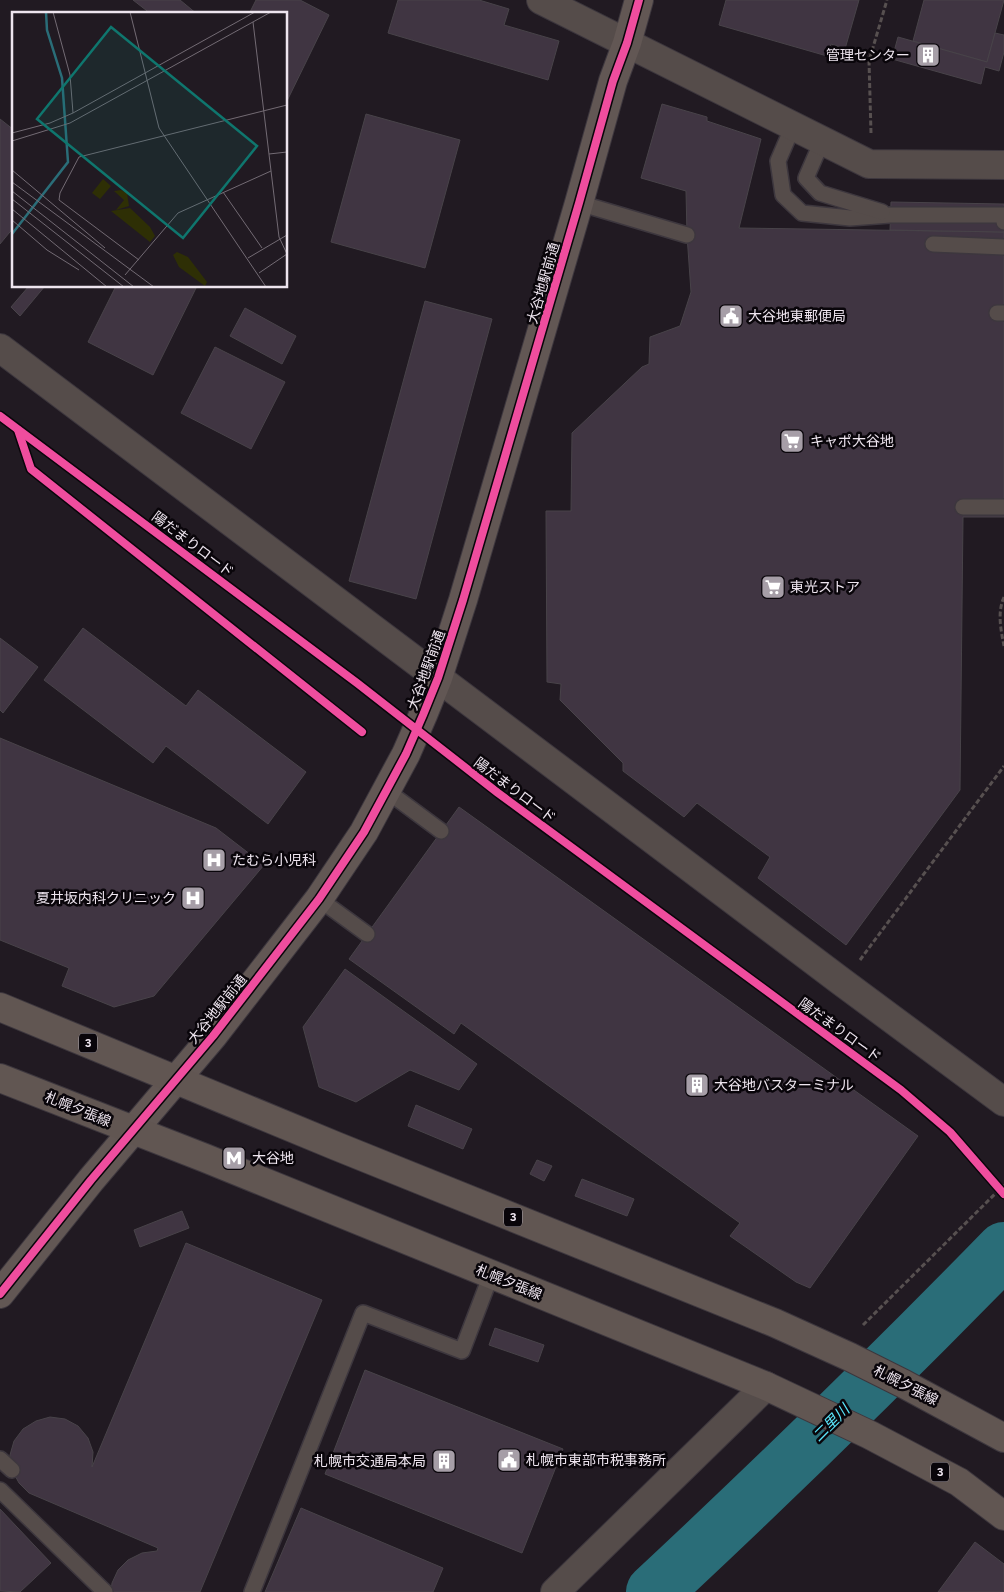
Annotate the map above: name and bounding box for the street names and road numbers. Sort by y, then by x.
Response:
street label: 大谷地駅前通 [524,240,563,326]
street label: 陽だまりロード [149,508,237,581]
street label: 大谷地駅前通 [404,628,449,713]
street label: 陽だまりロード [471,754,559,827]
street label: 大谷地駅前通 [184,971,250,1047]
street label: 陽だまりロード [795,995,884,1066]
road number: 3 [79,1034,97,1052]
street label: 札幌夕張線 [42,1088,113,1130]
road number: 3 [504,1208,522,1226]
street label: 札幌夕張線 [473,1261,544,1303]
street label: 札幌夕張線 [871,1362,941,1409]
road number: 3 [931,1462,949,1481]

